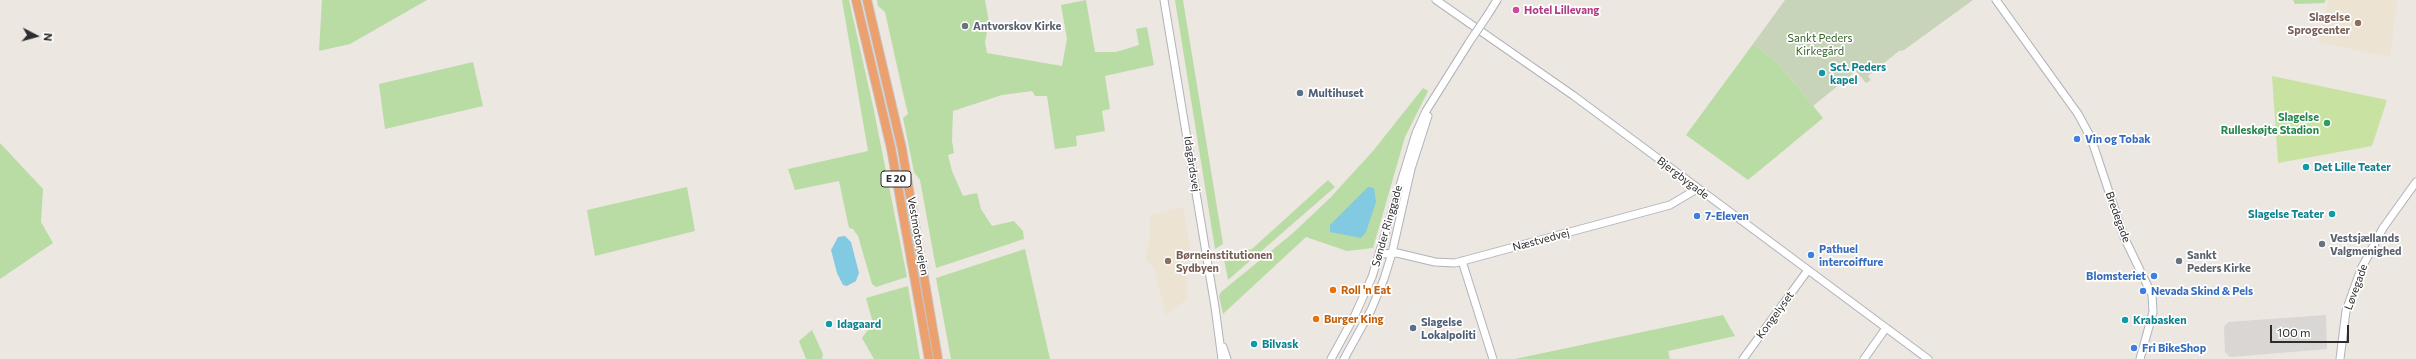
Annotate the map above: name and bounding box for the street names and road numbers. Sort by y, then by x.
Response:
street label: Idagårdsvej [1181,135,1203,193]
street label: Bjergbygade [1654,154,1712,202]
road number: E 20 [881,171,911,187]
street label: Sønder Ringgade [1369,184,1405,268]
street label: Bredegade [2103,190,2133,244]
street label: Vestmotorvejen [905,196,931,276]
street label: Næstvedvej [1511,226,1571,254]
street label: Løvegade [2342,262,2370,312]
street label: Kongelyset [1753,289,1797,341]

